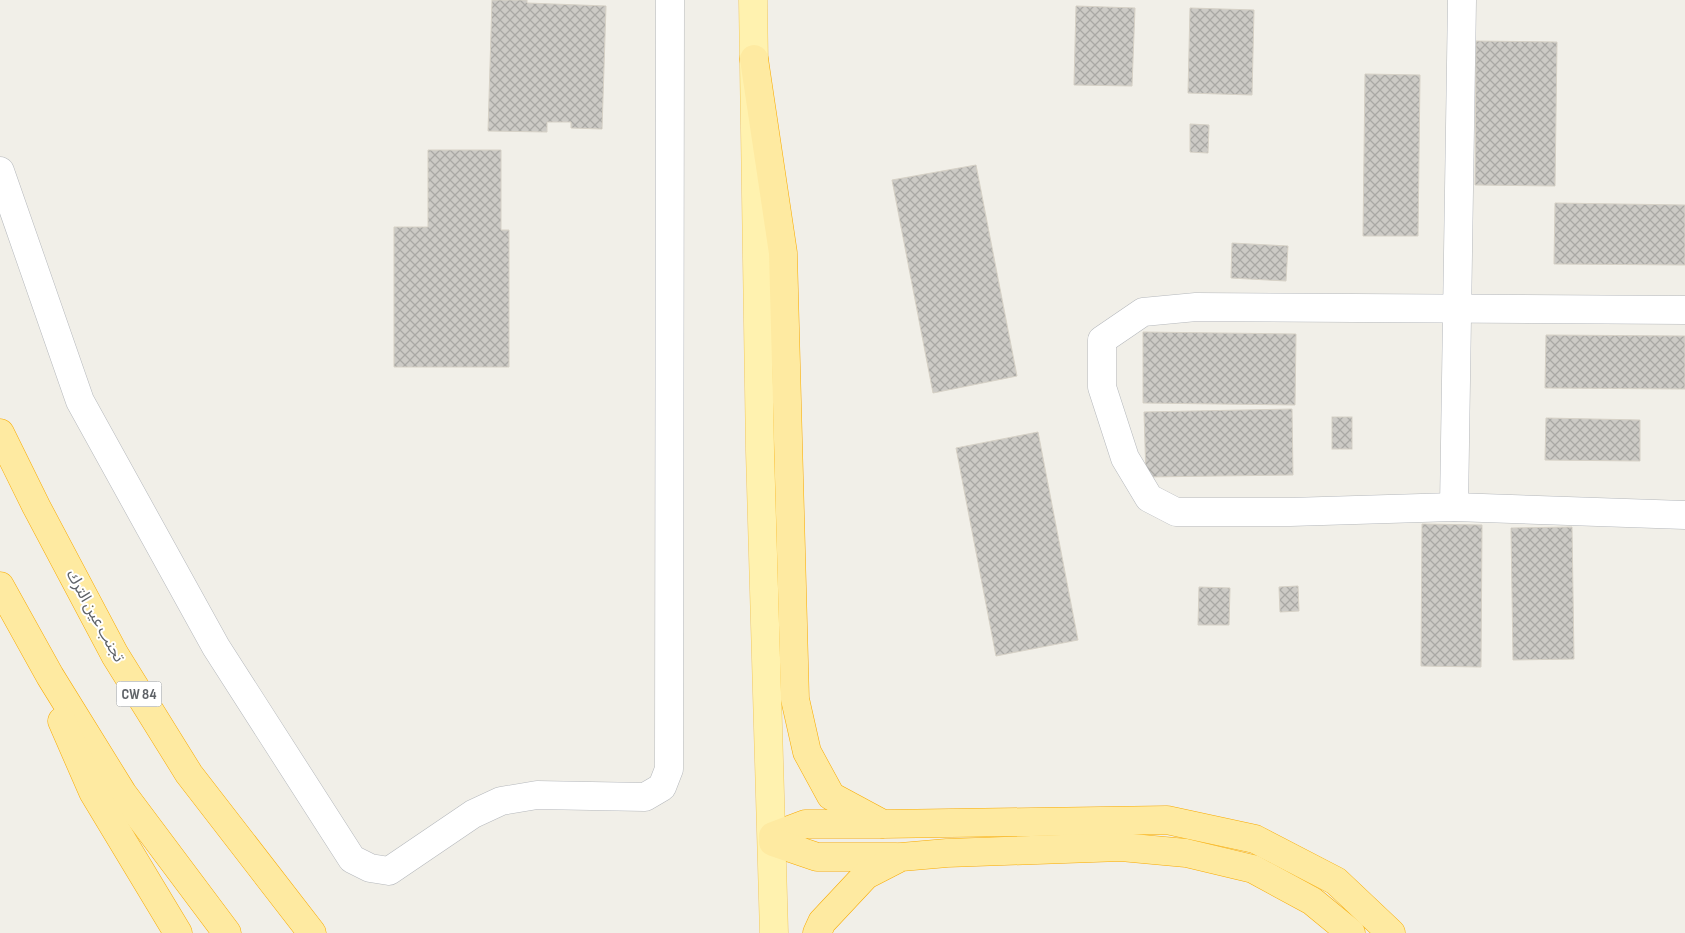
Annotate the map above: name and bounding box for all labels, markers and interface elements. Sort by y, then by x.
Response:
street label: تجنب عين الترك [62,566,128,666]
road number: CW 84 [116,682,162,706]

